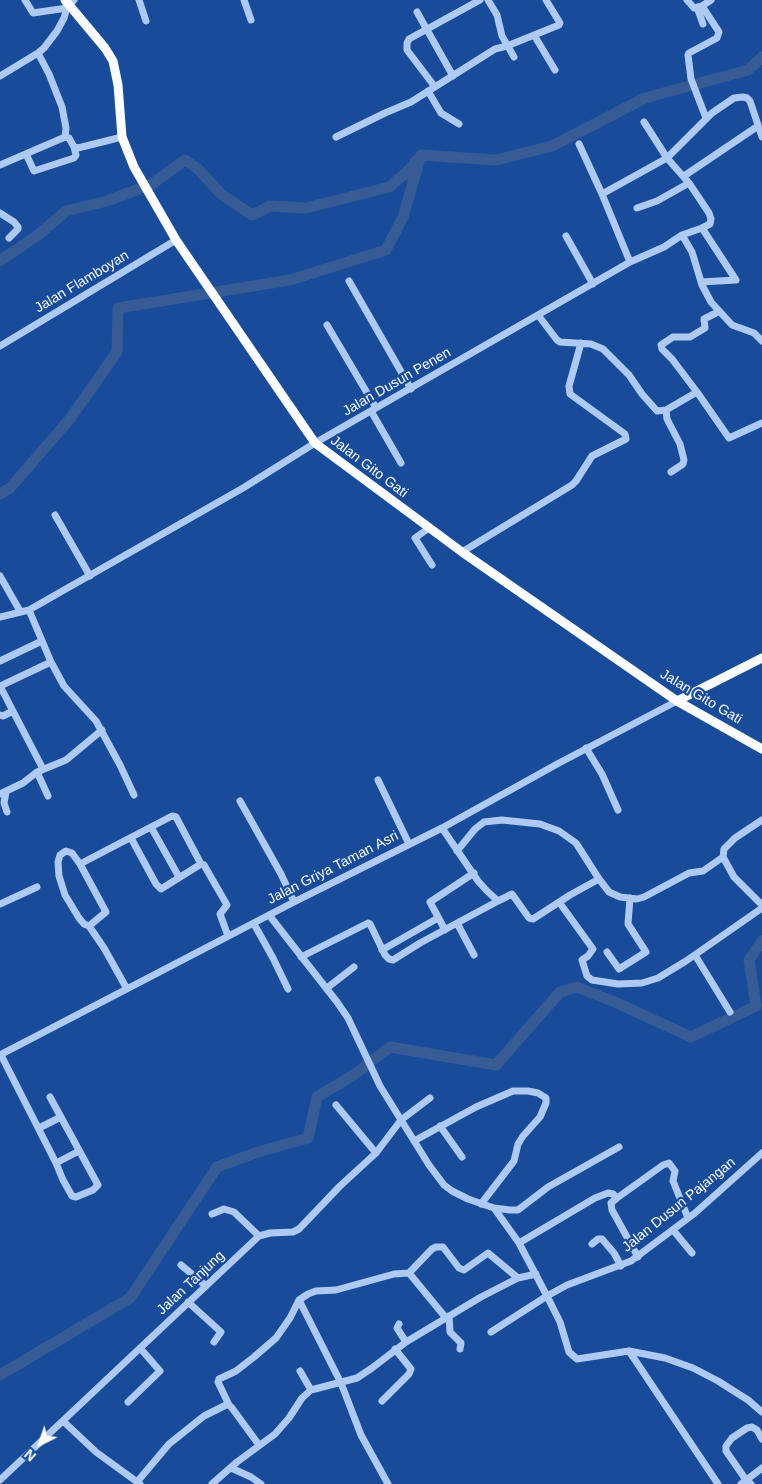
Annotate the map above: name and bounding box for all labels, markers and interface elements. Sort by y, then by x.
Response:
street label: Jalan Flamboyan [32,247,132,317]
street label: Jalan Dusun Penen [340,344,454,420]
street label: Jalan Gito Gati [327,432,411,502]
street label: Jalan Gito Gati [657,666,745,728]
street label: Jalan Griya Taman Asri [265,828,401,908]
street label: Jalan Dusun Pajangan [619,1154,739,1256]
street label: Jalan Tanjung [154,1247,228,1319]
north arrow [15,1419,65,1469]
text: N [21,1446,39,1465]

